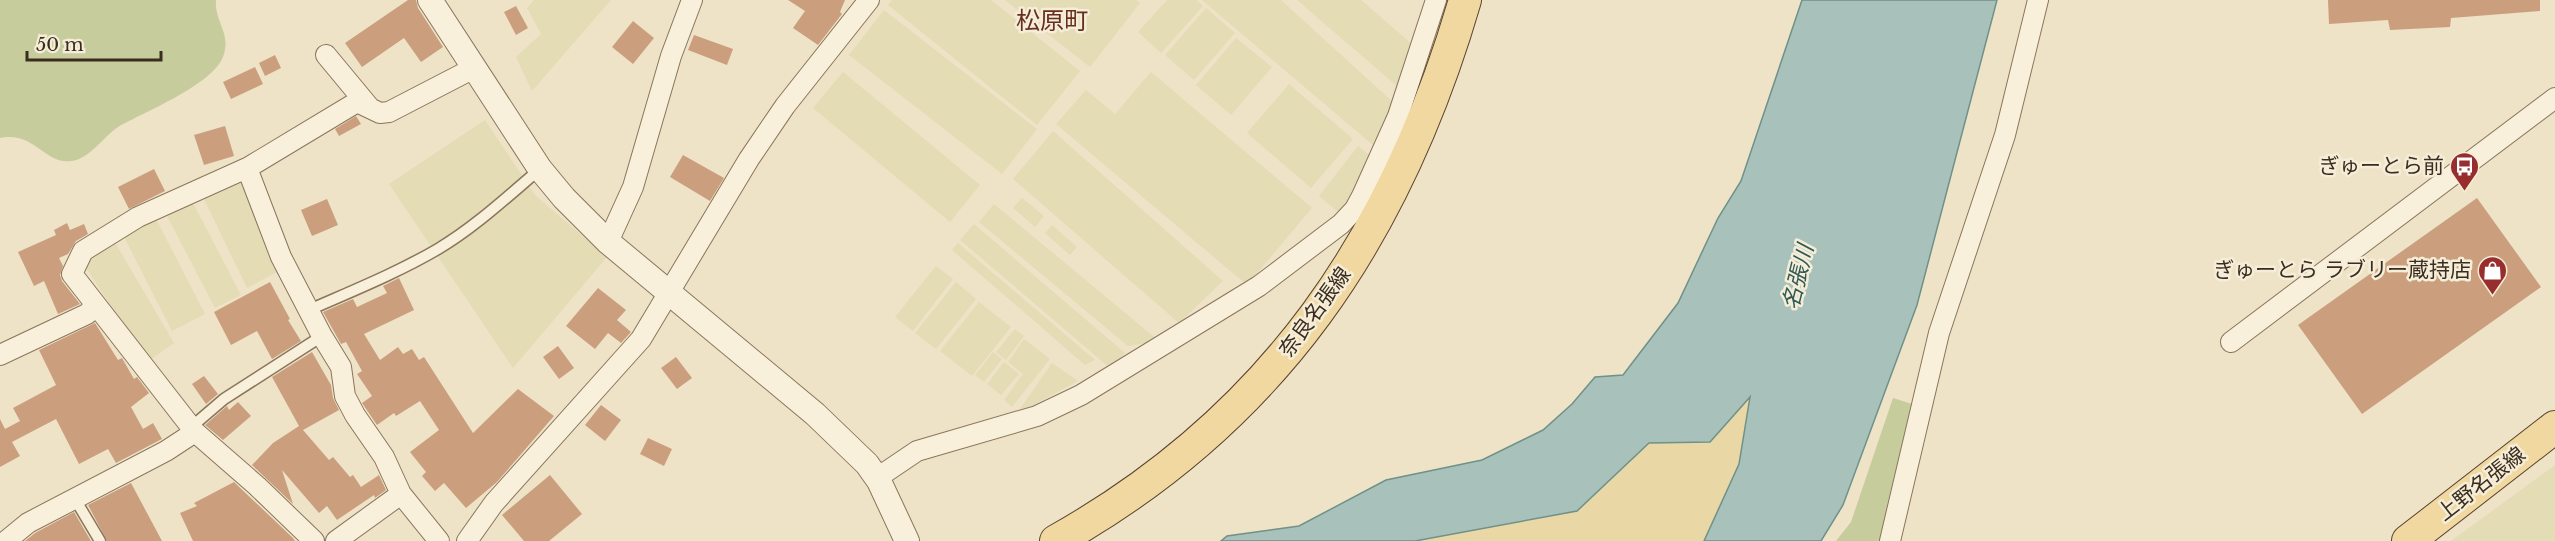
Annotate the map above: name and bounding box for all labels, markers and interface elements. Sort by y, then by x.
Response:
district label: 松原町 [1016,6,1088,35]
scale bar [27,24,160,62]
text: 50 m [36,34,84,56]
bus stop icon: ぎゅーとら前 [2449,150,2481,192]
place label: ぎゅーとら前 [2319,153,2444,179]
water label: 名張川 [1777,240,1820,312]
shop icon: ぎゅーとら ラブリー蔵持店 [2476,254,2508,296]
place label: ぎゅーとら ラブリー蔵持店 [2214,257,2471,283]
street label: 奈良名張線 [1274,262,1356,362]
street label: 上野名張線 [2432,441,2530,527]

